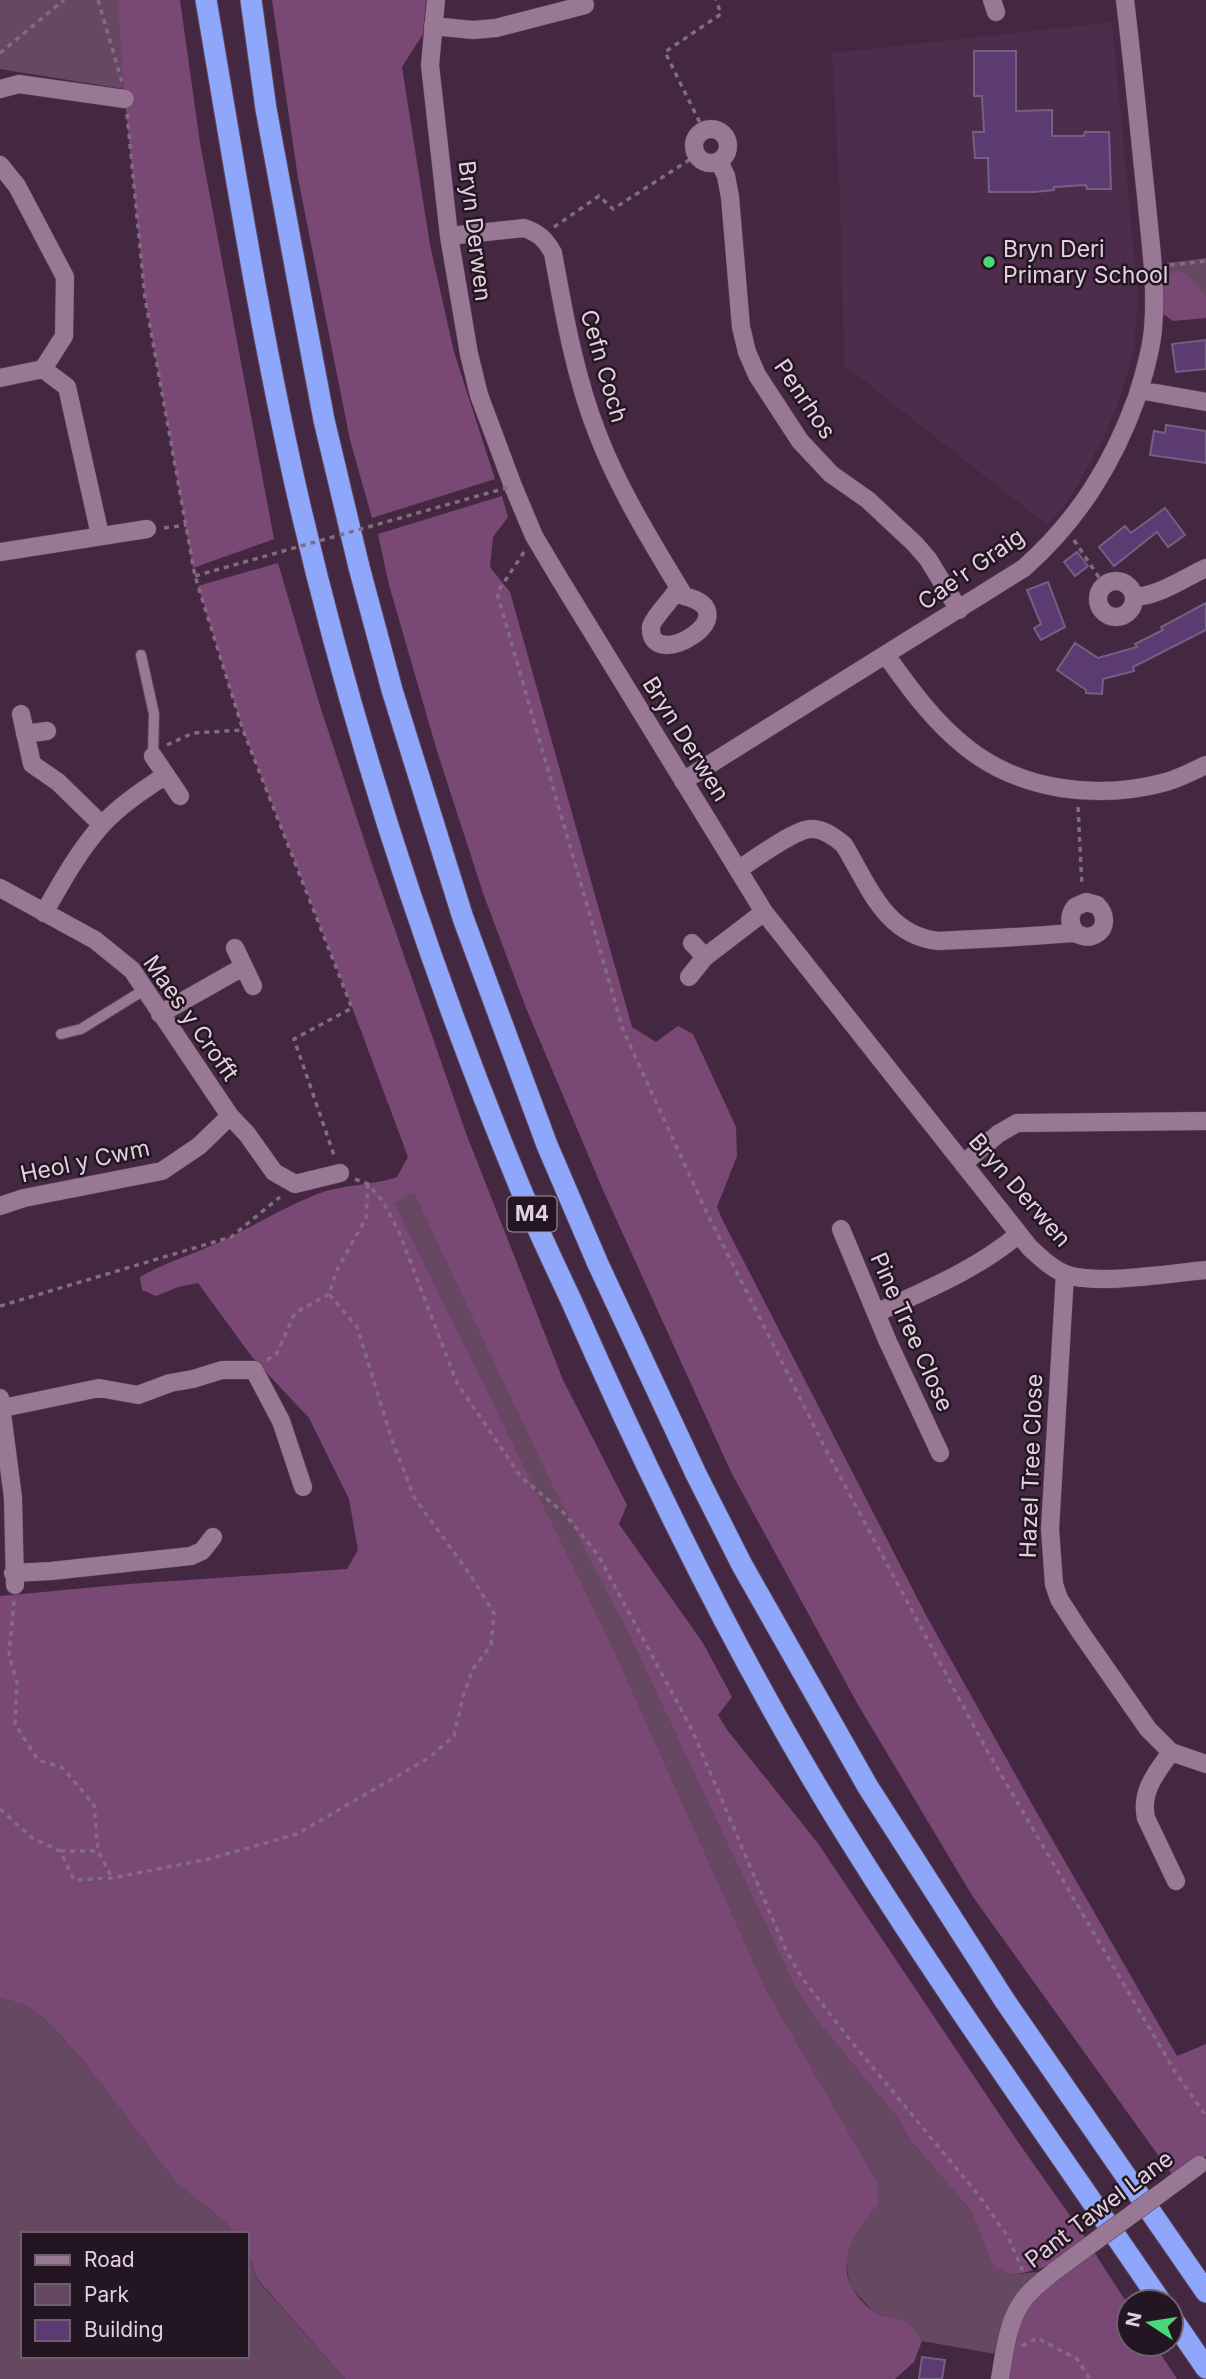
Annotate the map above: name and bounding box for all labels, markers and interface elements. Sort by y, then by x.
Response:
street label: Bryn Derwen [452,159,498,303]
place label: Bryn Deri Primary School [1003,235,1168,289]
marker: Bryn Deri Primary School [981,254,997,270]
street label: Cefn Coch [575,306,633,426]
street label: Penrhos [768,354,842,444]
street label: Cae'r Graig [912,522,1030,616]
street label: Bryn Derwen [637,672,735,806]
street label: Maes y Crofft [137,950,245,1087]
street label: Bryn Derwen [963,1127,1077,1253]
street label: Heol y Cwm [18,1134,152,1188]
road number: M4 [508,1196,556,1232]
street label: Pine Tree Close [865,1248,959,1416]
street label: Hazel Tree Close [1014,1373,1048,1559]
street label: Pant Tawel Lane [1019,2144,1179,2274]
legend [21,2232,248,2358]
text: Road [84,2247,135,2272]
text: Park [84,2282,129,2307]
north arrow [1115,2288,1185,2358]
text: N [1121,2310,1147,2329]
text: Building [84,2317,164,2342]

